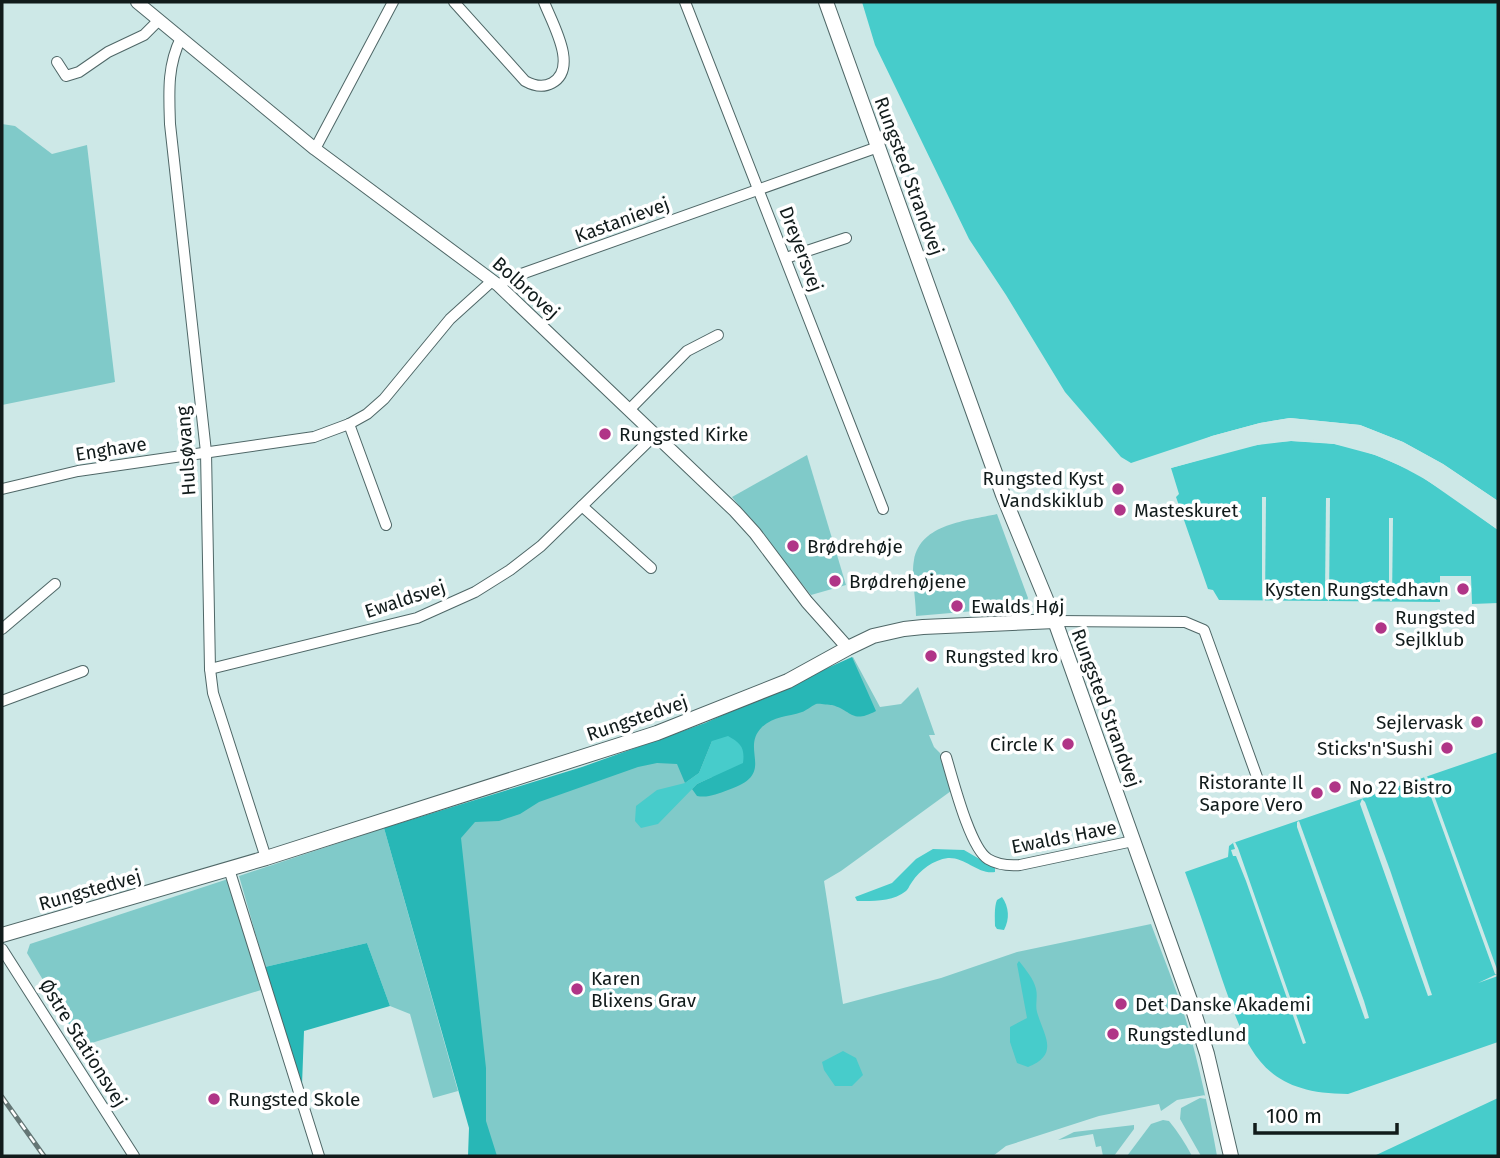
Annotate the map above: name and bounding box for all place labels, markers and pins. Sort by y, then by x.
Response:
place label: Rungsted Kirke [619,423,748,446]
marker: Rungsted Kirke [597,426,613,442]
place label: Rungsted Kyst Vandskiklub [982,467,1104,512]
marker: Rungsted Kyst Vandskiklub [1110,481,1126,497]
place label: Masteskuret [1134,499,1238,522]
marker: Masteskuret [1112,502,1128,518]
place label: Brødrehøje [807,535,903,558]
marker: Brødrehøje [785,538,801,554]
place label: Brødrehøjene [849,570,966,593]
marker: Brødrehøjene [827,573,843,589]
place label: Kysten Rungstedhavn [1265,578,1449,601]
marker: Kysten Rungstedhavn [1455,581,1471,597]
place label: Ewalds Høj [971,595,1065,618]
marker: Ewalds Høj [949,598,965,614]
place label: Rungsted Sejlklub [1395,606,1476,651]
marker: Rungsted Sejlklub [1373,620,1389,636]
place label: Rungsted kro [945,645,1058,668]
marker: Rungsted kro [923,648,939,664]
place label: Sejlervask [1376,711,1463,734]
marker: Sejlervask [1469,714,1485,730]
place label: Circle K [990,733,1055,756]
marker: Circle K [1060,736,1076,752]
place label: Sticks'n'Sushi [1317,737,1433,760]
marker: Sticks'n'Sushi [1439,740,1455,756]
place label: Ristorante Il Sapore Vero [1198,771,1303,816]
place label: No 22 Bistro [1349,776,1452,799]
marker: No 22 Bistro [1327,779,1343,795]
marker: Ristorante Il Sapore Vero [1309,785,1325,801]
place label: Karen Blixens Grav [591,967,697,1012]
marker: Karen Blixens Grav [569,981,585,997]
place label: Det Danske Akademi [1135,993,1311,1016]
marker: Det Danske Akademi [1113,996,1129,1012]
place label: Rungstedlund [1127,1023,1247,1046]
marker: Rungstedlund [1105,1026,1121,1042]
place label: Rungsted Skole [228,1088,360,1111]
marker: Rungsted Skole [206,1091,222,1107]

